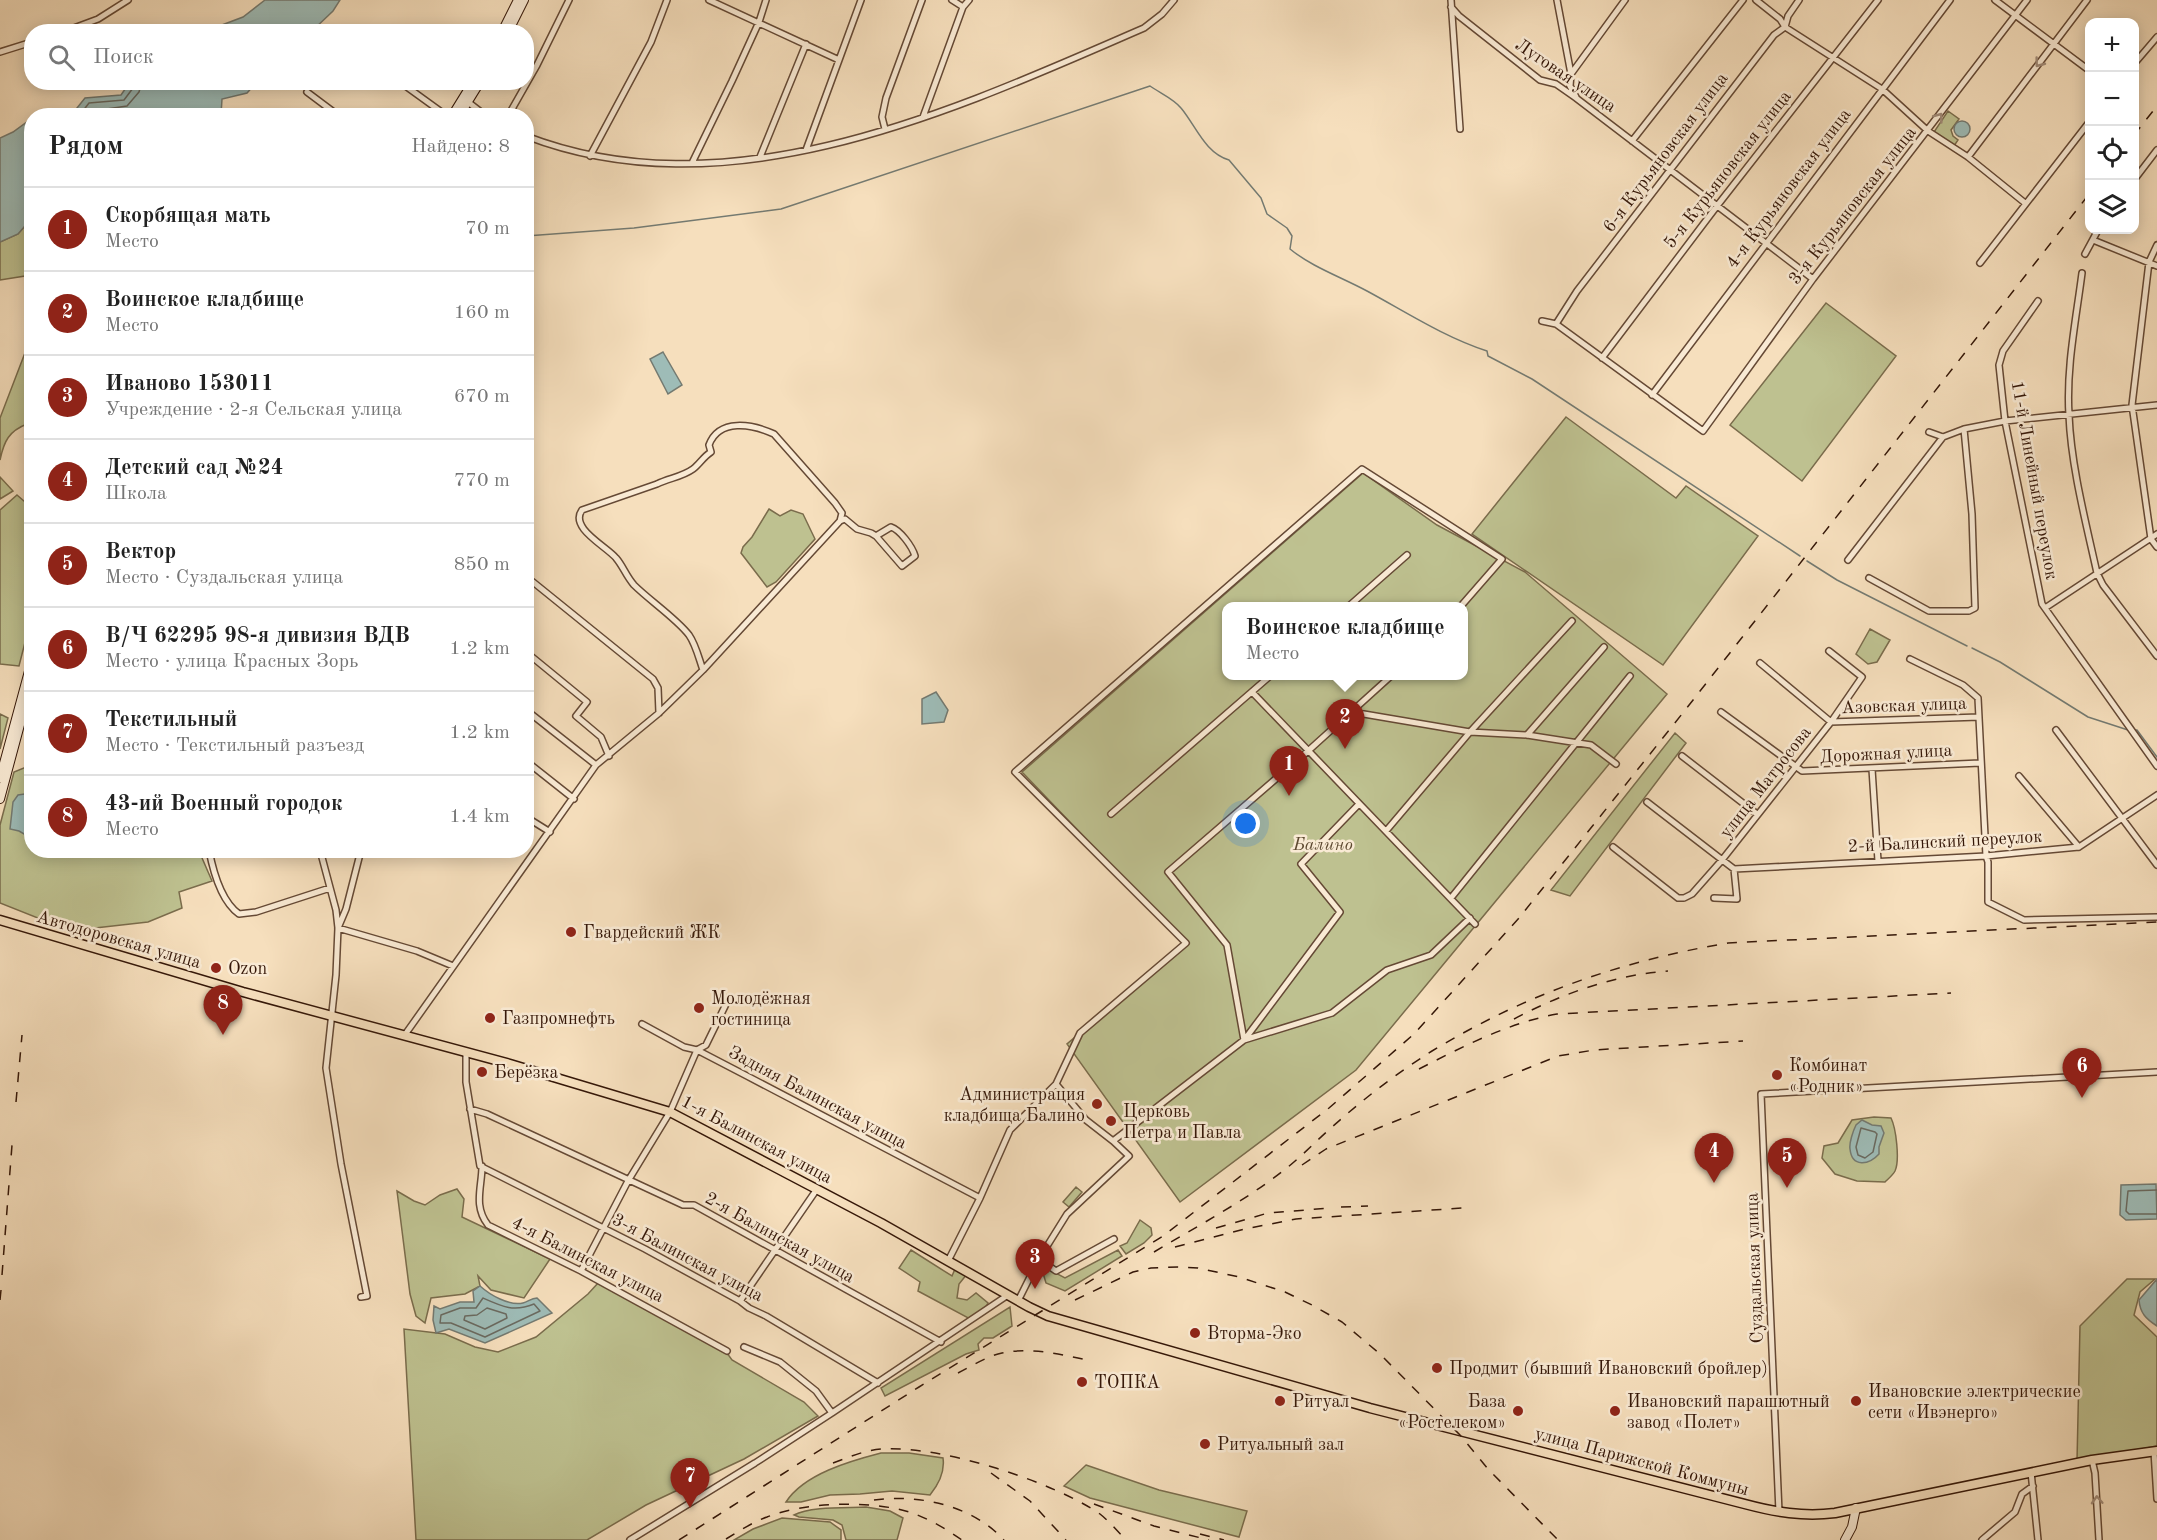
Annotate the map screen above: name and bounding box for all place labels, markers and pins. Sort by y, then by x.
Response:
pin: 2 [1326,700,1364,749]
pin: 1 [1270,746,1308,796]
place label: Гвардейский ЖК [583,924,720,942]
marker: Гвардейский ЖК [564,925,578,939]
place label: Ozon [228,960,267,978]
marker: Ozon [209,961,223,975]
pin: 8 [204,986,242,1035]
place label: Молодёжная гостиница [711,990,811,1029]
marker: Молодёжная гостиница [692,1001,706,1015]
place label: Газпромнефть [502,1010,615,1029]
marker: Газпромнефть [483,1011,497,1025]
pin: 6 [2062,1048,2102,1098]
place label: Комбинат «Родник» [1789,1057,1867,1096]
place label: Берёзка [494,1064,558,1082]
marker: Берёзка [475,1065,489,1079]
marker: Комбинат «Родник» [1770,1068,1784,1082]
place label: Администрация кладбища Балино [944,1086,1085,1125]
marker: Администрация кладбища Балино [1090,1097,1104,1111]
place label: Церковь Петра и Павла [1123,1103,1242,1142]
marker: Церковь Петра и Павла [1104,1114,1118,1128]
pin: 4 [1694,1134,1734,1183]
pin: 5 [1768,1138,1806,1188]
pin: 3 [1016,1240,1054,1289]
place label: Вторма-Эко [1207,1325,1302,1343]
marker: Вторма-Эко [1188,1326,1202,1340]
place label: Продмит (бывший Ивановский бройлер) [1449,1359,1768,1378]
marker: Продмит (бывший Ивановский бройлер) [1430,1361,1444,1375]
place label: ТОПКА [1094,1374,1160,1392]
marker: ТОПКА [1075,1375,1089,1389]
place label: Ивановские электрические сети «Ивэнерго» [1868,1383,2081,1422]
place label: Ритуал [1292,1393,1349,1411]
place label: База «Ростелеком» [1398,1393,1506,1432]
place label: Ивановский парашютный завод «Полет» [1627,1393,1830,1432]
marker: Ритуал [1273,1394,1287,1408]
marker: Ивановские электрические сети «Ивэнерго» [1849,1394,1863,1408]
marker: База «Ростелеком» [1511,1404,1525,1418]
marker: Ивановский парашютный завод «Полет» [1608,1404,1622,1418]
place label: Ритуальный зал [1217,1436,1344,1454]
marker: Ритуальный зал [1198,1437,1212,1451]
pin: 7 [670,1458,710,1508]

